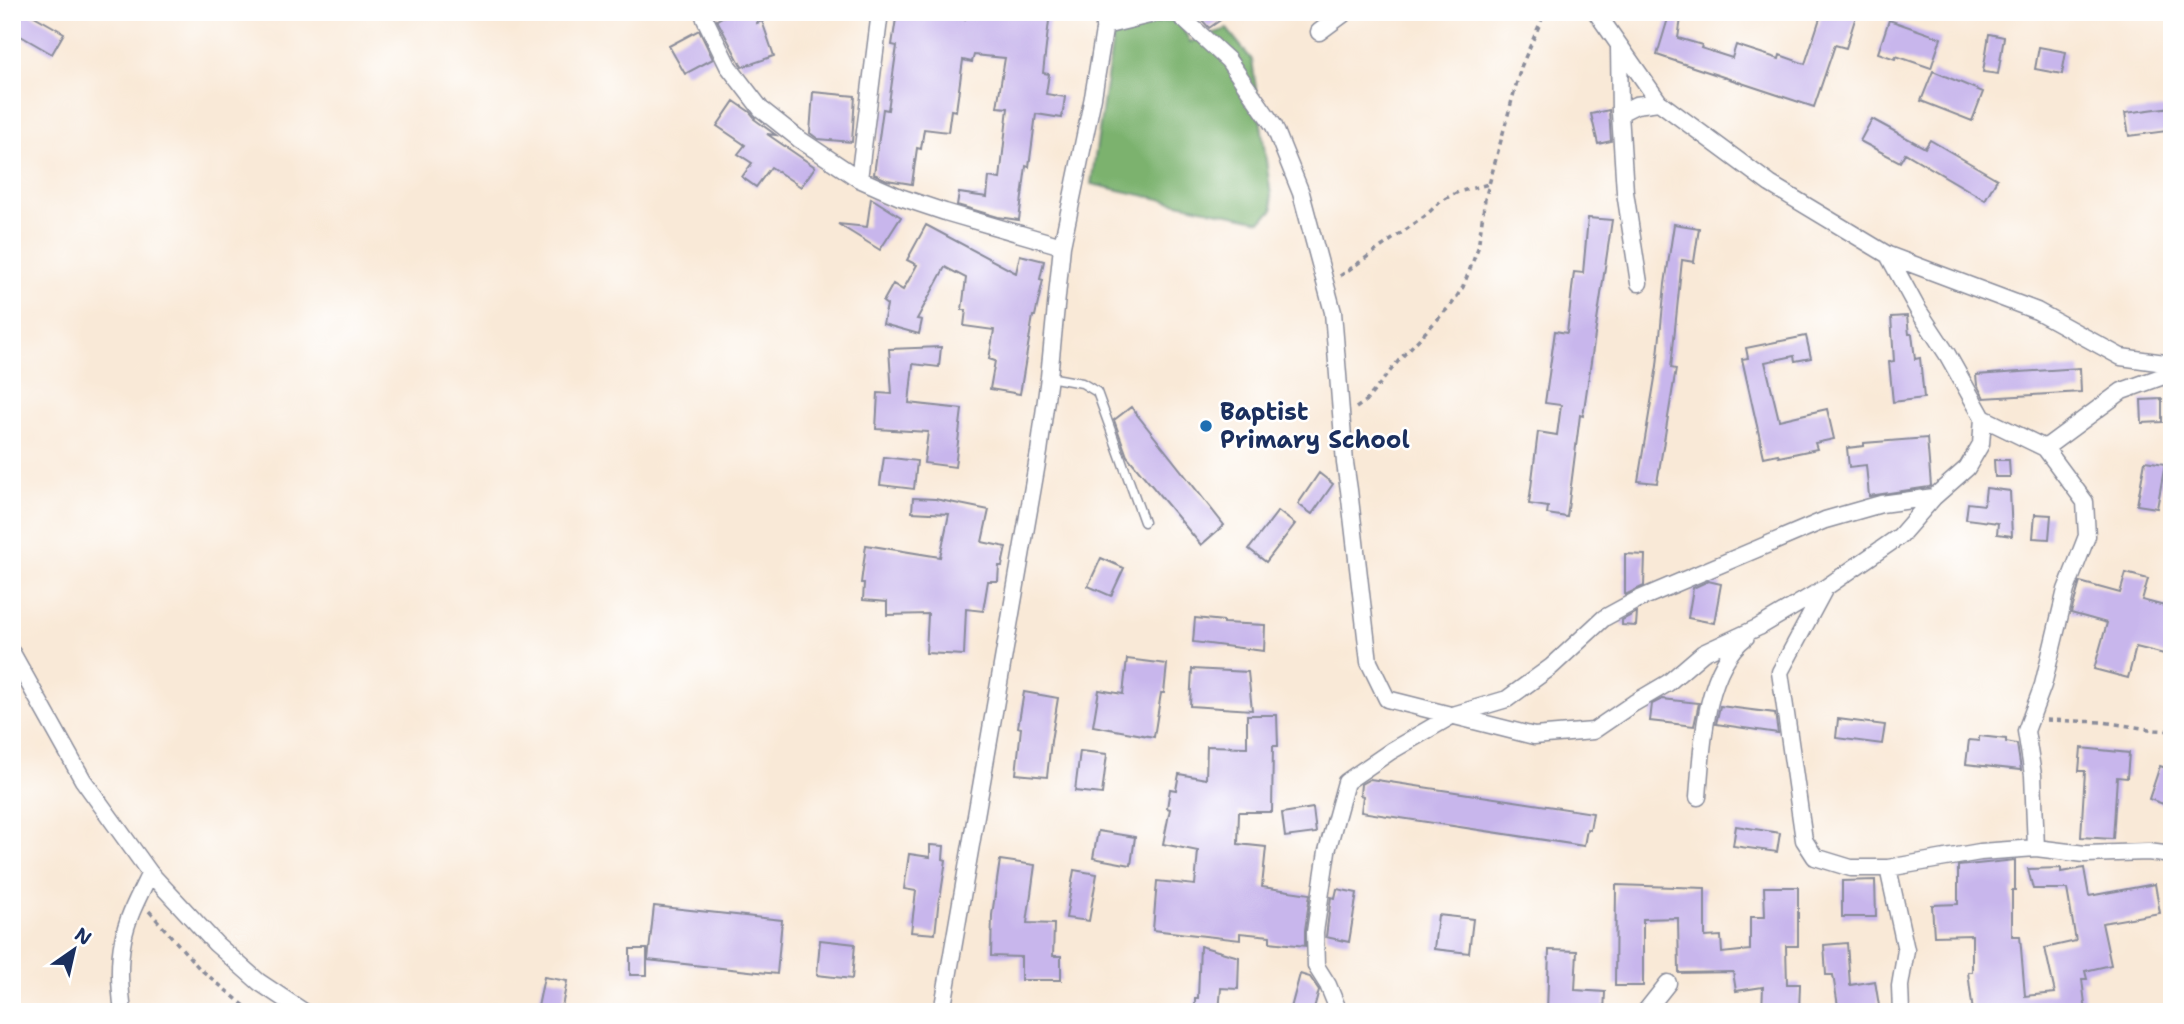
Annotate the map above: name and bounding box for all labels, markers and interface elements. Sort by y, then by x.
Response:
place label: Baptist Primary School [1220,396,1410,456]
marker: Baptist Primary School [1198,418,1214,434]
north arrow [38,916,108,986]
text: N [70,922,96,951]

